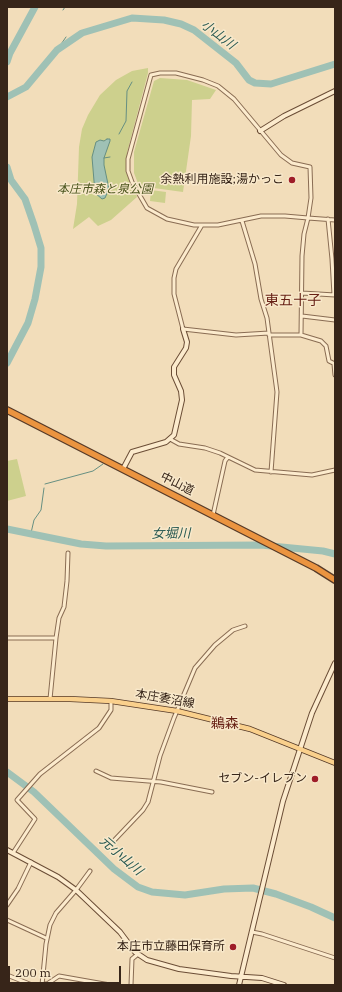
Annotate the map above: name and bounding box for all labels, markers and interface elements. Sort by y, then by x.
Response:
water label: 小山川 [198,17,238,53]
place label: 余熱利用施設;湯かっこ [161,173,284,187]
marker: 余熱利用施設;湯かっこ [287,175,297,185]
park label: 本庄市森と泉公園 [57,183,153,197]
district label: 東五十子 [265,293,321,309]
street label: 中山道 [158,469,196,499]
water label: 女堀川 [151,526,191,542]
street label: 本庄妻沼線 [134,687,196,711]
district label: 鵜森 [211,716,239,732]
place label: セブン-イレブン [218,772,307,786]
marker: セブン-イレブン [310,774,320,784]
water label: 元小山川 [96,833,146,879]
place label: 本庄市立藤田保育所 [117,940,225,954]
marker: 本庄市立藤田保育所 [228,942,238,952]
scale bar [10,958,123,984]
text: 200 m [15,965,51,980]

